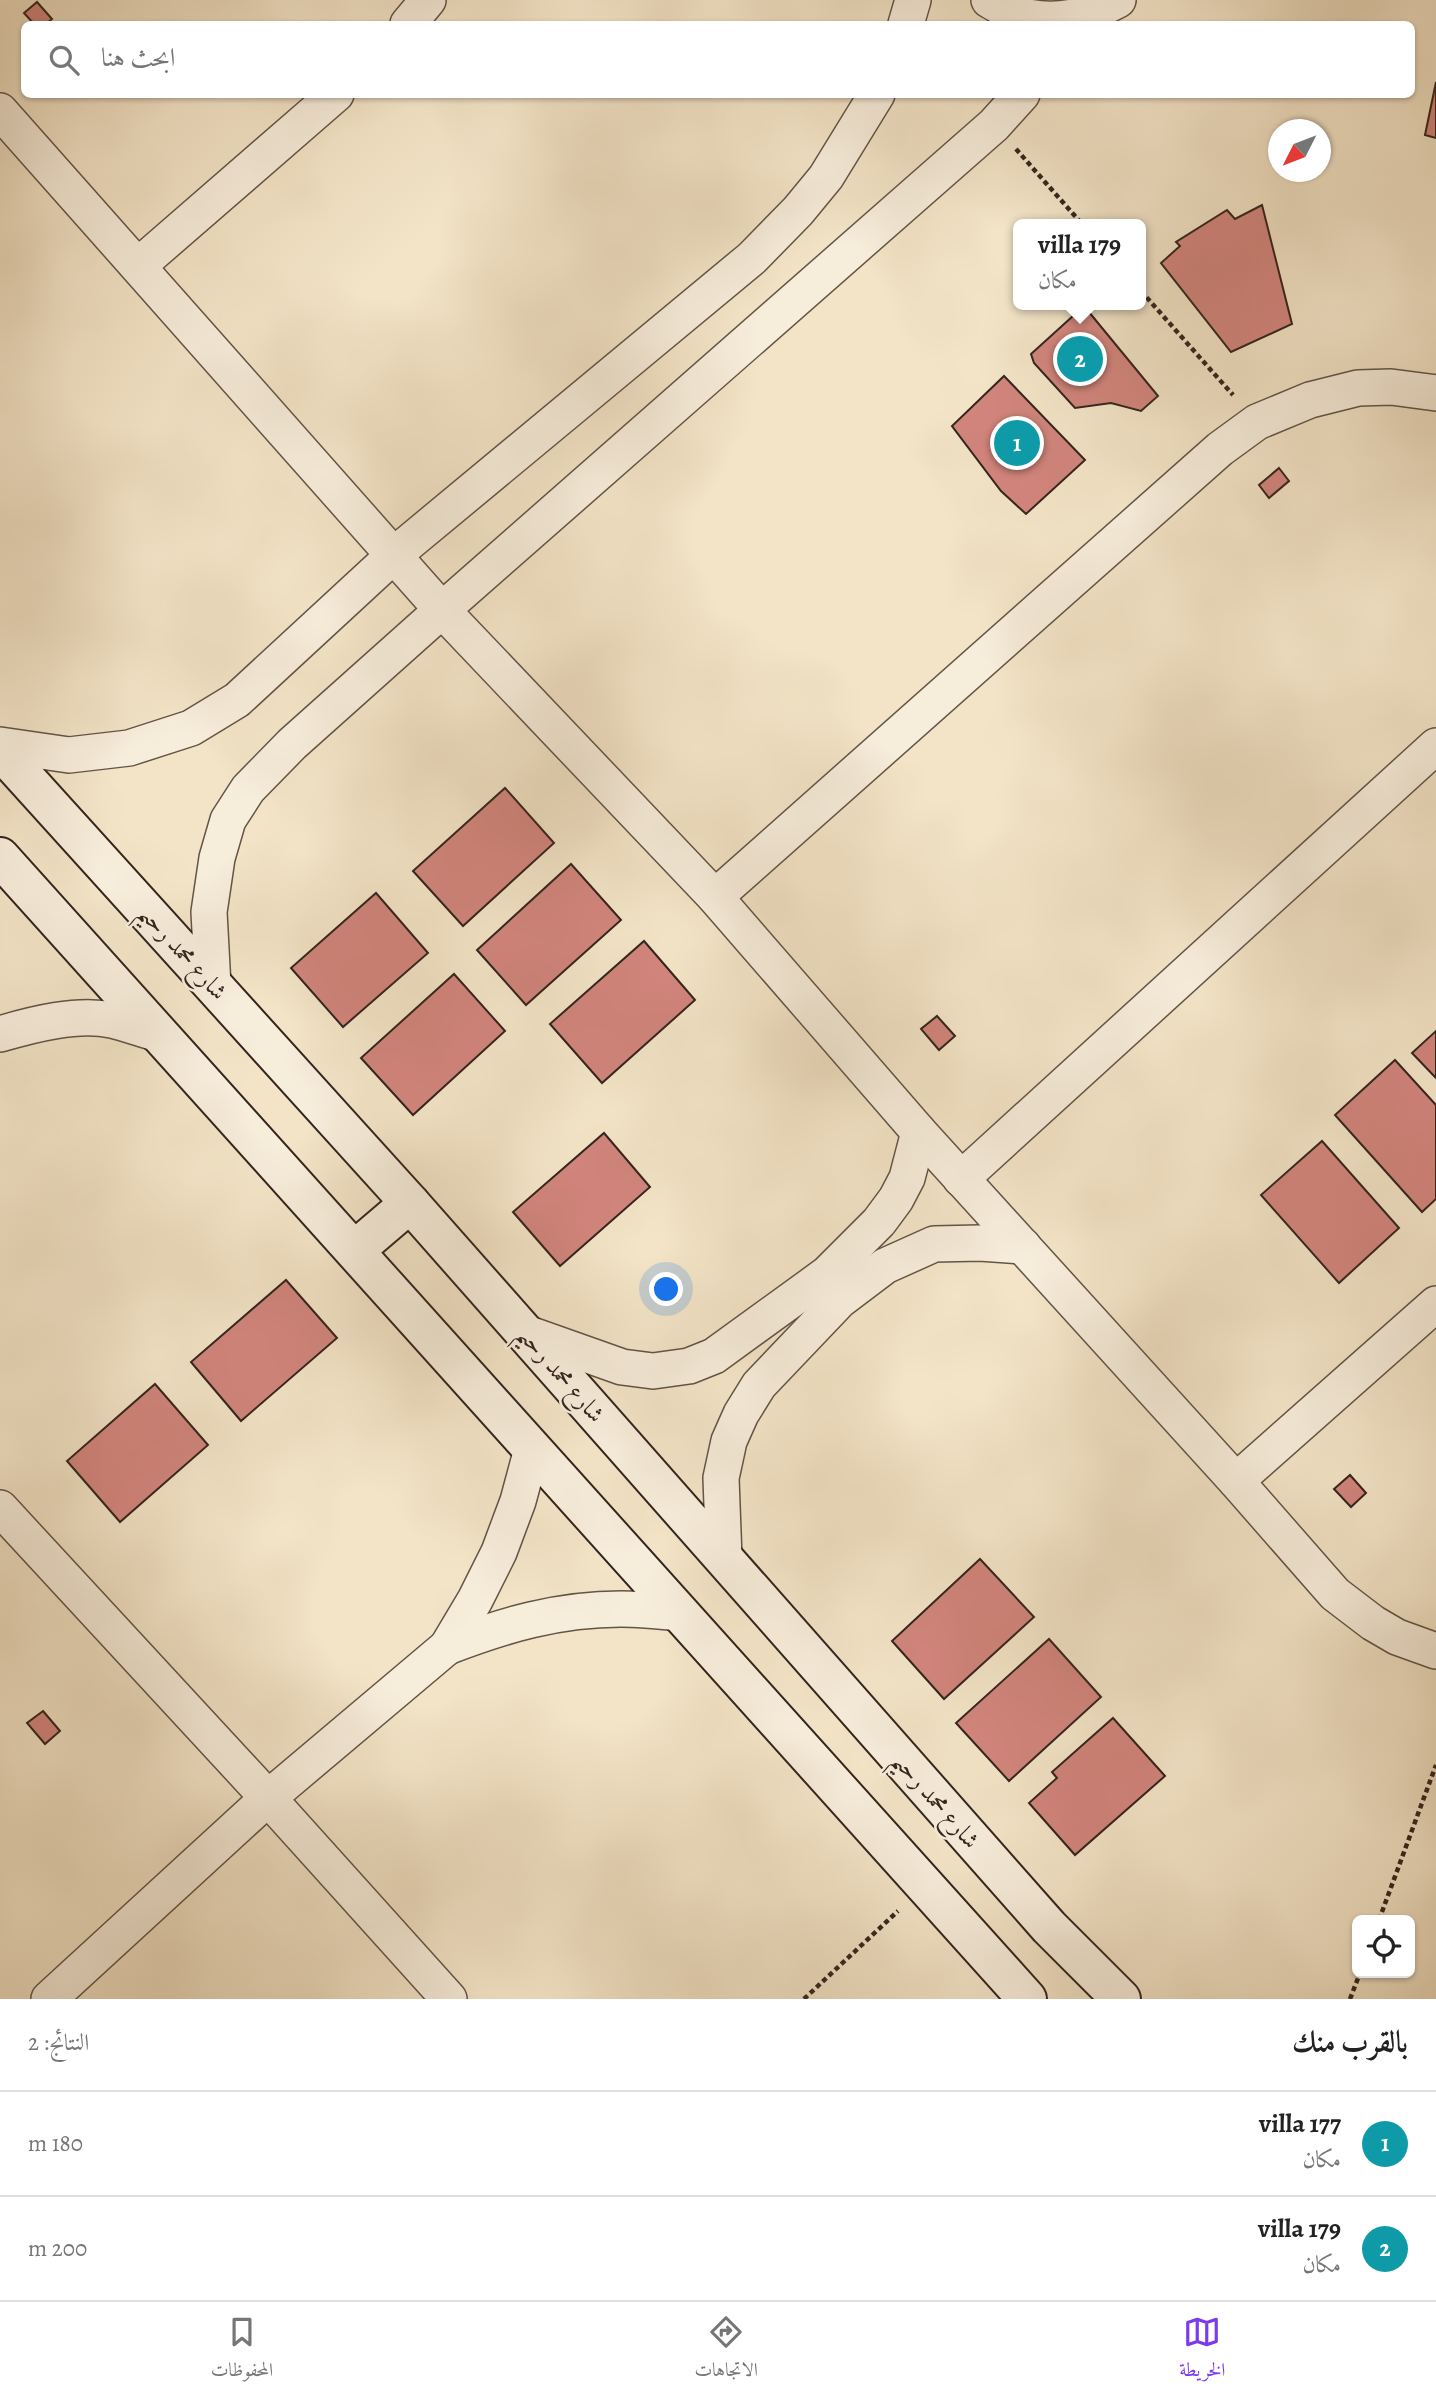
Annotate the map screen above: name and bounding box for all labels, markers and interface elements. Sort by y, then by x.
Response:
search box [21,21,1415,98]
text: ابحث هنا [101,40,176,75]
icon: search [45,41,83,79]
north arrow [1268,119,1331,182]
popup [1013,219,1146,310]
text: villa 179 [1038,227,1121,262]
text: مكان [1038,265,1077,296]
pin: 2 [1057,333,1103,385]
pin: 1 [994,417,1040,469]
street label: شارع محمد رحيم [125,897,235,1012]
your location [649,1272,683,1306]
street label: شارع محمد رحيم [504,1319,612,1435]
street label: شارع محمد رحيم [879,1745,987,1861]
map controls [1352,1915,1415,1978]
button: locate [1352,1915,1415,1978]
text: بالقرب منك [1292,2022,1408,2062]
text: النتائج: 2 [28,2027,89,2058]
text: villa 177 [1259,2106,1341,2141]
text: 180 m [28,2128,83,2159]
text: 1 [1381,2128,1389,2159]
text: مكان [1302,2144,1341,2175]
text: villa 179 [1258,2211,1341,2246]
text: 200 m [28,2233,87,2264]
text: 2 [1379,2233,1391,2264]
text: مكان [1302,2249,1341,2280]
tab: المحفوظات [211,2313,273,2388]
tab: الاتجاهات [694,2313,758,2388]
tab: الخريطة [1179,2313,1225,2388]

